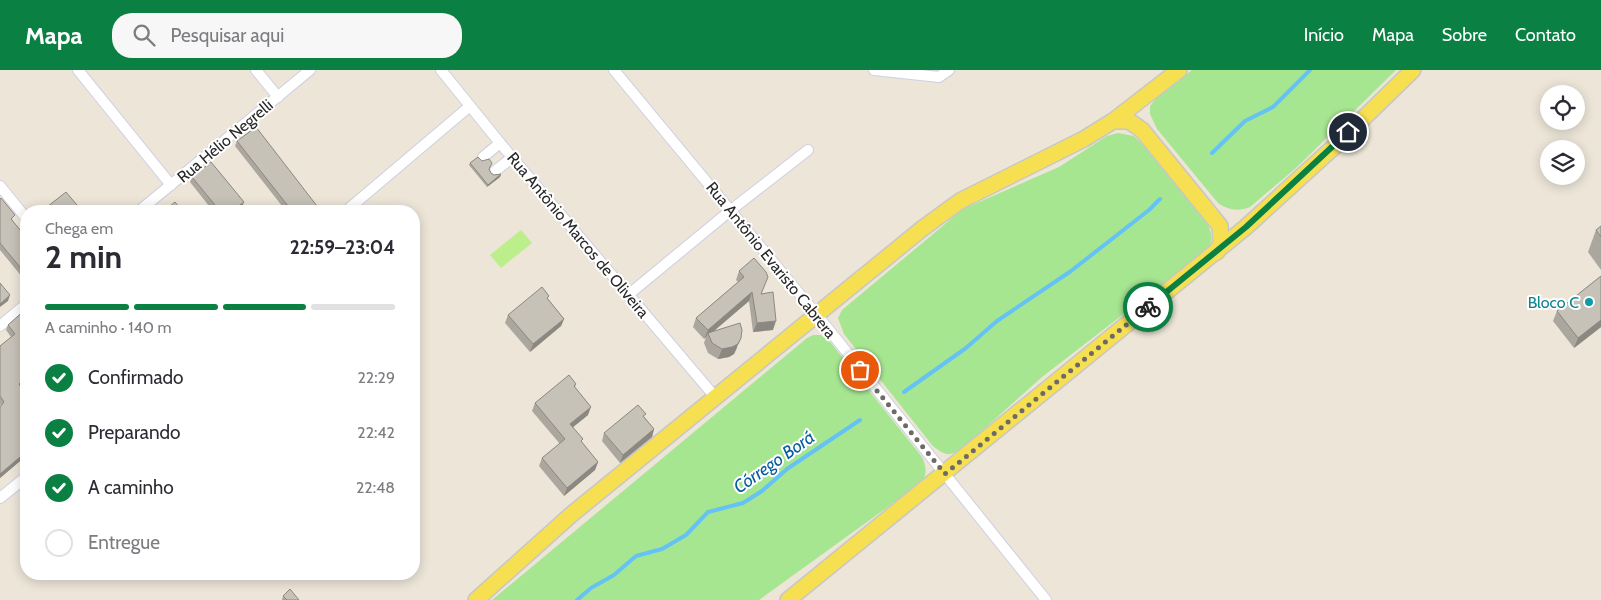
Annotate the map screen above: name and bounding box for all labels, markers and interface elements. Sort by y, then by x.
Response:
search box [112,13,462,58]
text: Mapa [25,21,82,50]
icon: search [130,21,158,49]
text: Pesquisar aqui [170,24,284,47]
text: Início [1304,24,1344,46]
text: Mapa [1372,24,1414,46]
text: Sobre [1442,24,1487,46]
text: Contato [1515,24,1576,46]
map controls [1540,85,1585,185]
button: locate [1540,85,1585,130]
street label: Rua Hélio Negrelli [173,95,277,187]
pin [1327,111,1369,153]
icon: home [1334,118,1362,146]
button: layers [1540,140,1585,185]
street label: Rua Antônio Marcos de Oliveira [503,148,653,322]
street label: Rua Antônio Evaristo Cabrera [702,178,840,342]
text: Chega em [45,219,113,238]
text: 22:59–23:04 [290,236,395,259]
text: 2 min [45,237,122,276]
courier [1123,282,1173,332]
icon: bike [1134,293,1162,321]
place label: Bloco C [1528,293,1579,312]
marker: Bloco C [1583,296,1595,308]
text: A caminho · 140 m [45,318,172,337]
pin [839,349,881,391]
icon: bag [846,356,874,384]
icon: check [45,364,73,392]
text: Confirmado [88,366,184,389]
text: 22:29 [357,368,395,387]
icon: check [45,419,73,447]
text: Preparando [88,421,181,444]
text: 22:42 [357,423,395,442]
water label: Córrego Borá [729,426,819,498]
icon: check [45,474,73,502]
text: A caminho [88,476,174,499]
text: 22:48 [356,478,395,497]
text: Entregue [88,531,160,554]

